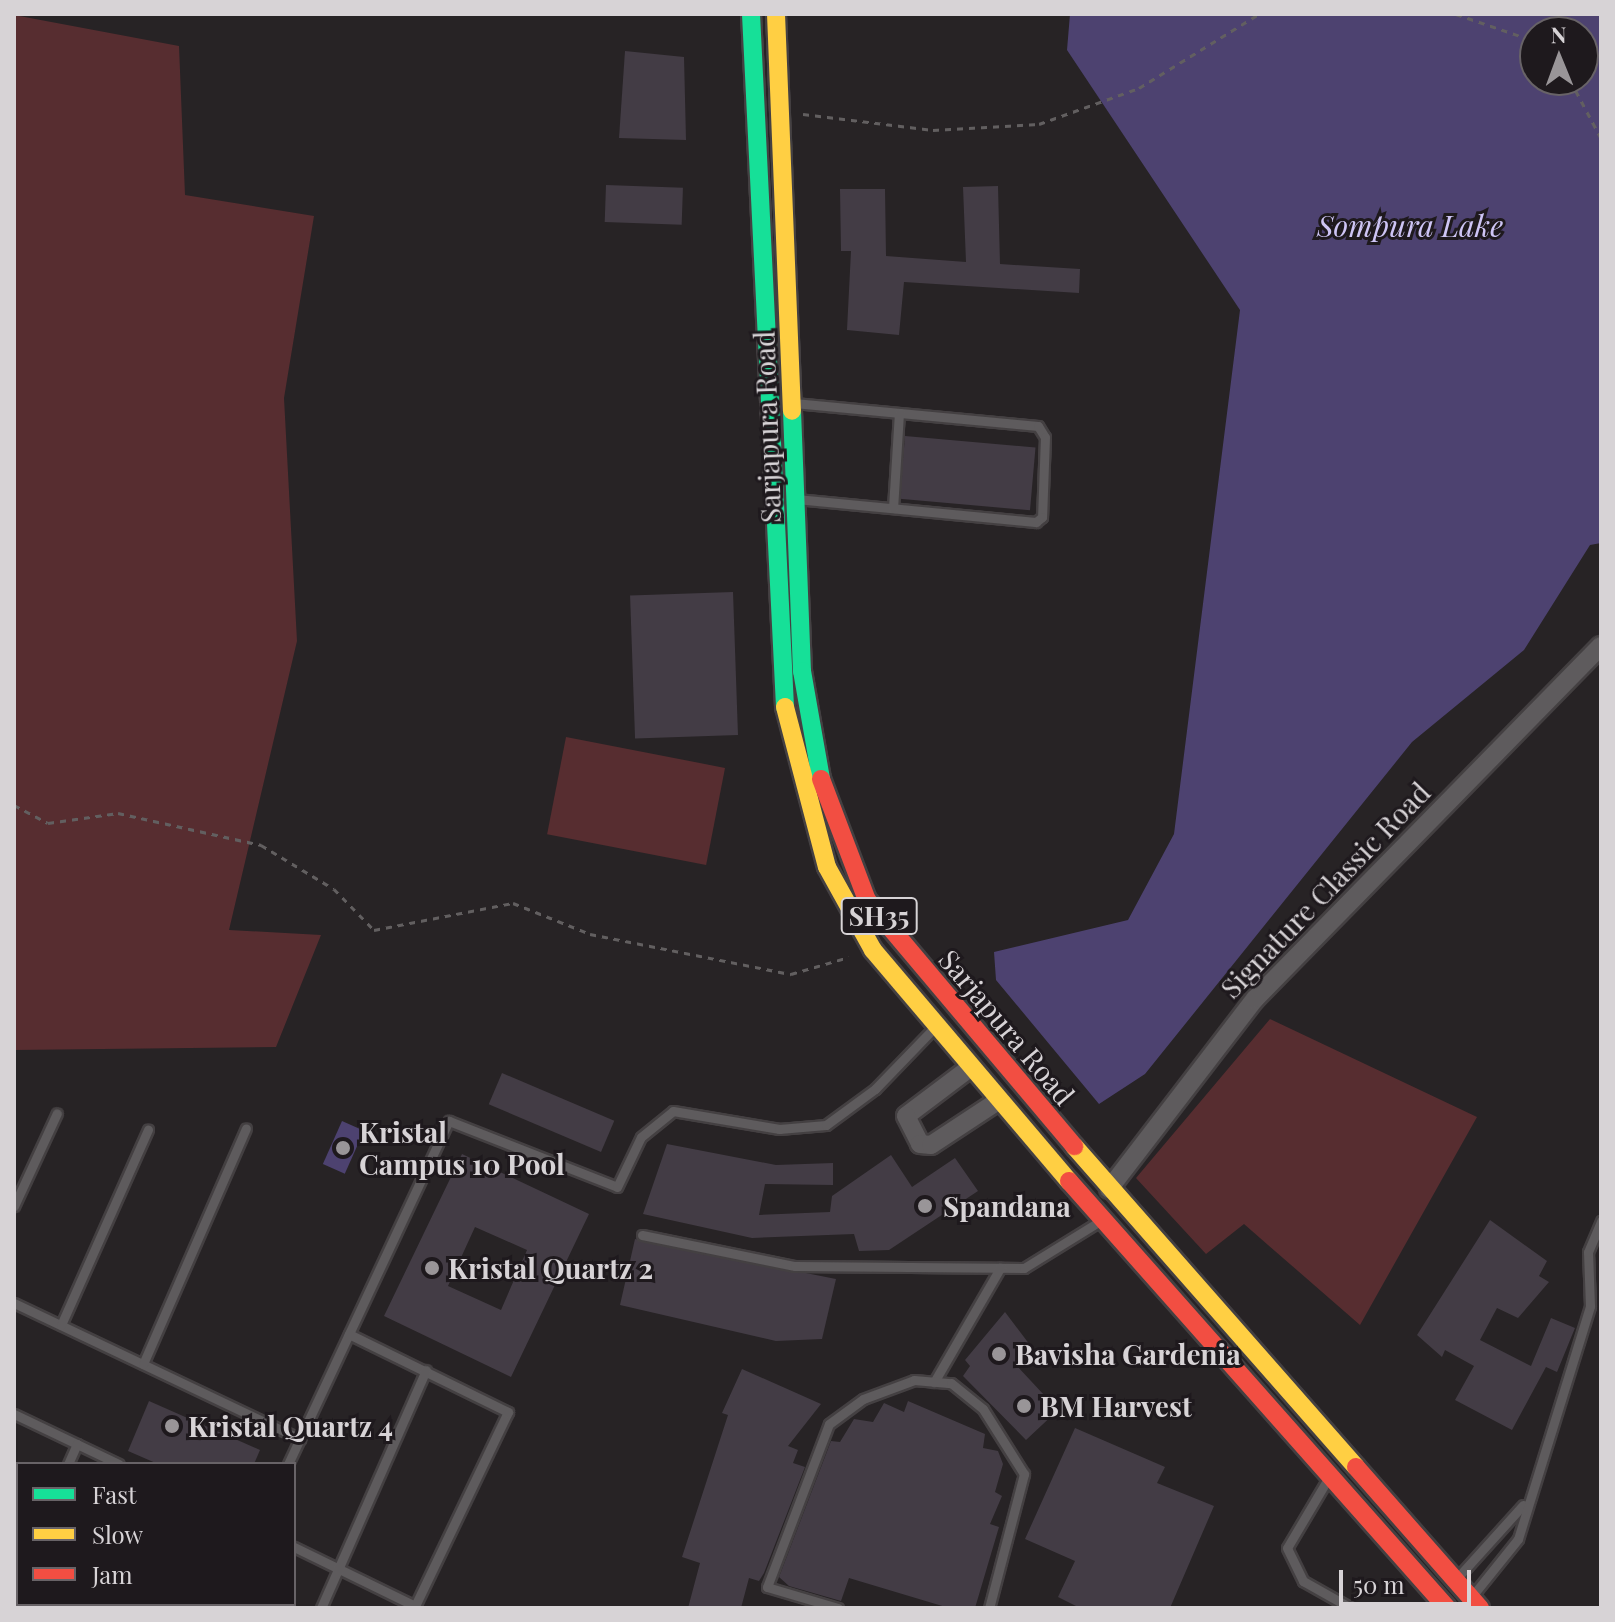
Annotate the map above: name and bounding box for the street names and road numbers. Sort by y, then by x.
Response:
street label: Sarjapura Road [747,330,787,524]
street label: Signature Classic Road [1213,775,1437,1005]
road number: SH35 [839,894,919,938]
street label: Sarjapura Road [932,942,1082,1112]

